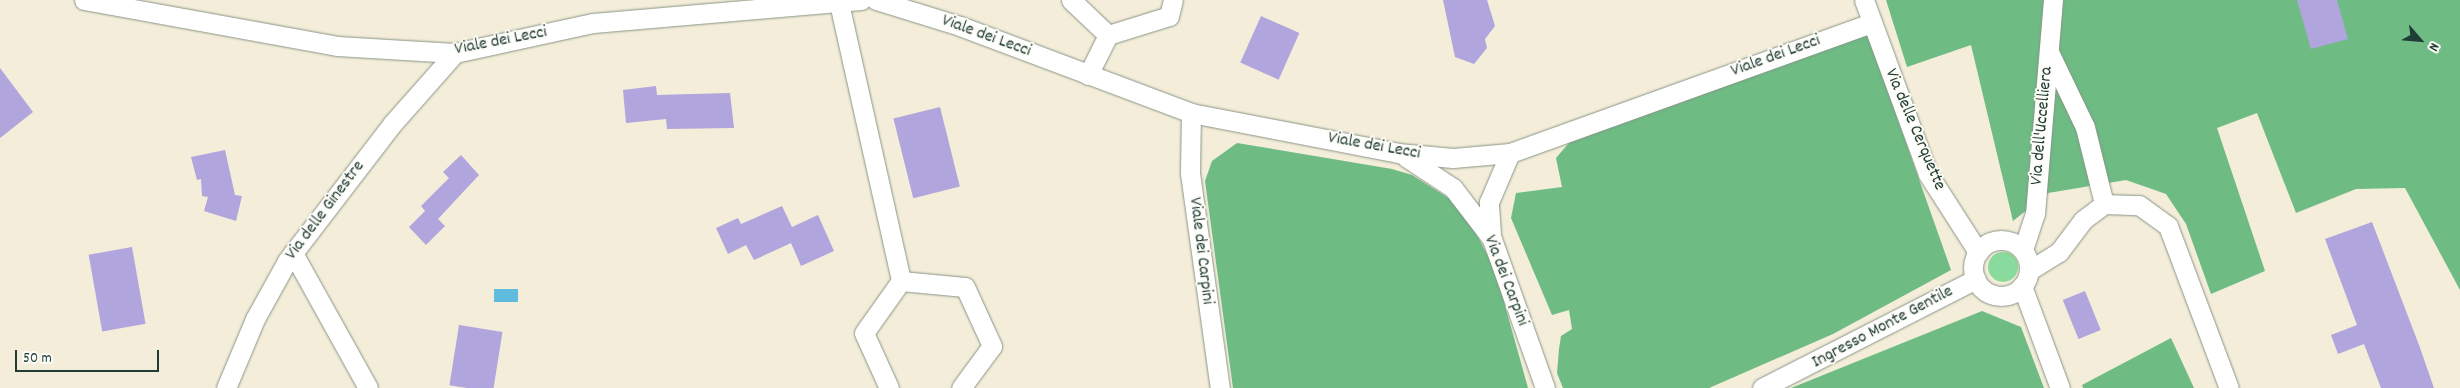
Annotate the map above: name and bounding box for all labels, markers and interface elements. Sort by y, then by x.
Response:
street label: Viale dei Lecci [938,11,1034,63]
north arrow [2395,15,2445,65]
street label: Viale dei Lecci [453,22,549,62]
street label: Viale dei Lecci [1728,31,1824,83]
text: N [2423,39,2444,54]
street label: Via delle Cerquette [1879,66,1949,194]
street label: Via dell'Uccelliera [2027,66,2059,186]
street label: Viale dei Lecci [1326,128,1422,166]
street label: Via delle Ginestre [282,157,370,265]
street label: Viale dei Carpini [1183,196,1217,306]
street label: Via dei Carpini [1478,233,1532,329]
street label: Ingresso Monte Gentile [1809,282,1957,374]
scale bar [18,340,161,372]
text: 50 m [23,348,52,370]

